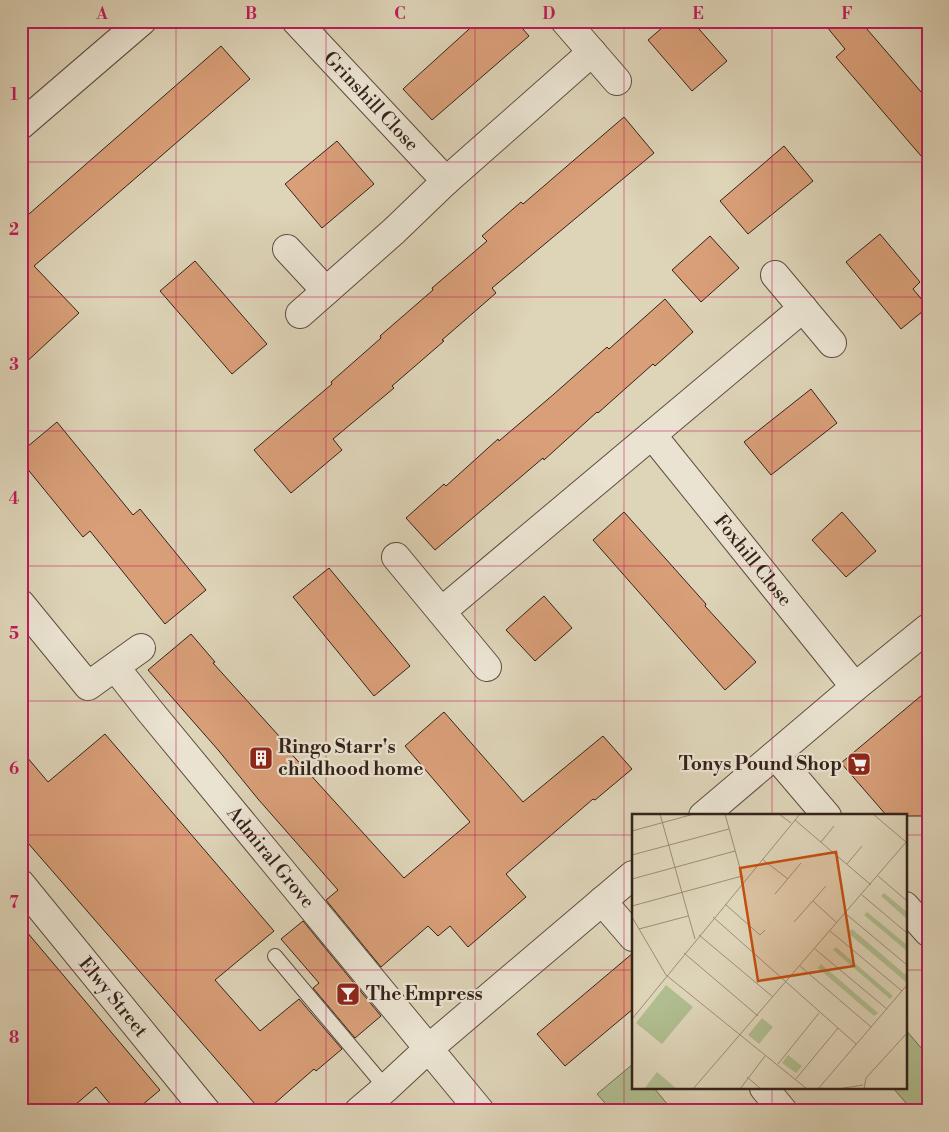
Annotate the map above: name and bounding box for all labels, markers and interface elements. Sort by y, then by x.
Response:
text: A [95,4,108,24]
text: B [245,4,257,24]
text: C [394,4,406,24]
text: D [543,4,556,24]
text: E [692,4,704,24]
text: F [841,4,853,24]
street label: Grinshill Close [318,46,424,156]
text: 1 [10,85,18,105]
text: 2 [9,220,19,240]
text: 3 [9,355,19,375]
text: 4 [9,489,20,509]
street label: Foxhill Close [709,510,797,611]
text: 5 [9,624,19,644]
place label: Ringo Starr's childhood home [278,735,423,781]
building icon: Ringo Starr's childhood home [248,745,274,771]
supermarket icon: Tonys Pound Shop [846,751,872,777]
place label: Tonys Pound Shop [679,752,842,776]
text: 6 [9,759,19,779]
street label: Admiral Grove [221,801,320,913]
inset map [632,814,906,1090]
text: 7 [9,893,19,913]
street label: Elwy Street [73,952,153,1042]
bar icon: The Empress [335,981,361,1007]
place label: The Empress [366,982,483,1006]
text: 8 [9,1028,19,1048]

